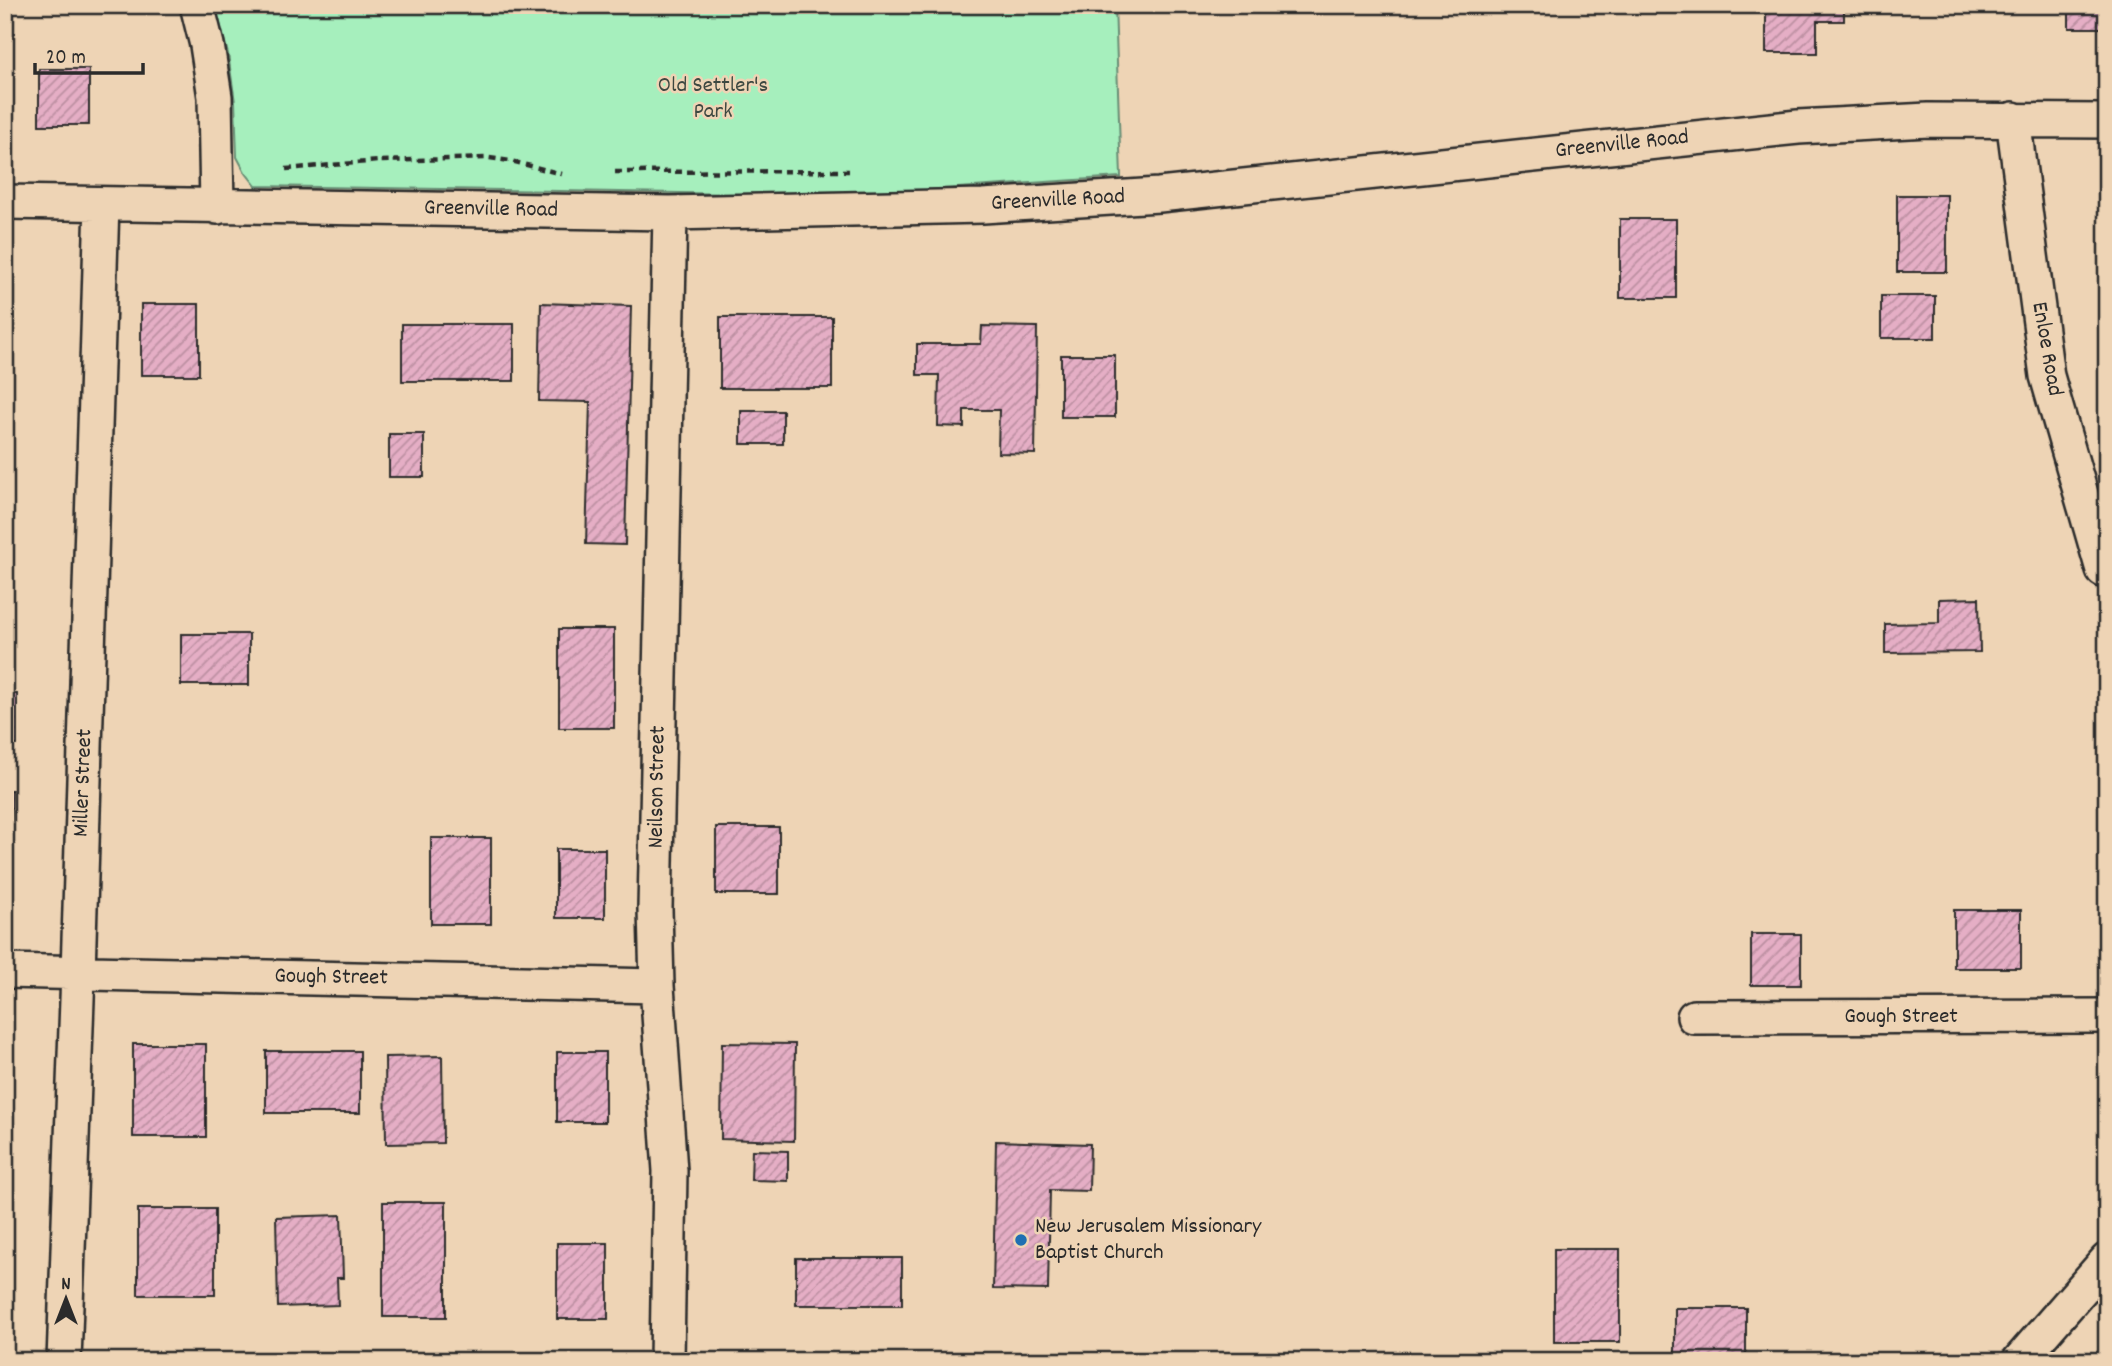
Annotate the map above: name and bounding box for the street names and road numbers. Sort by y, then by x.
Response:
street label: Greenville Road [1554,122,1690,168]
street label: Greenville Road [990,181,1126,221]
street label: Greenville Road [424,192,558,228]
street label: Enloe Road [2021,299,2071,399]
street label: Neilson Street [640,725,676,849]
street label: Miller Street [66,728,102,838]
street label: Gough Street [274,961,388,995]
street label: Gough Street [1844,1001,1958,1034]

